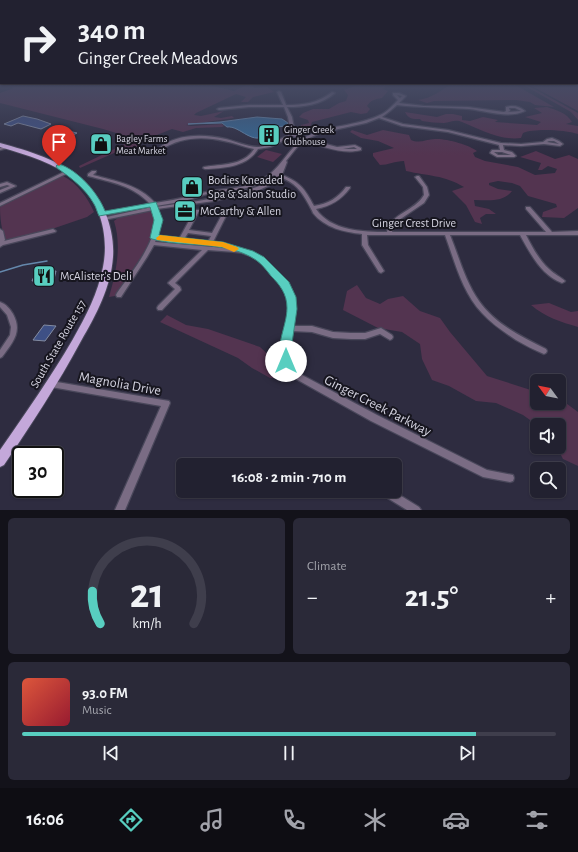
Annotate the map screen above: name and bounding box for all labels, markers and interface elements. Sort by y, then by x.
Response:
icon: right [12,16,64,68]
text: 340 m [78,17,146,45]
text: Ginger Creek Meadows [78,50,238,68]
building icon: Ginger Creek Clubhouse [256,122,282,148]
pin [42,125,76,166]
place label: Ginger Creek Clubhouse [284,125,334,147]
icon: arrive [48,131,70,153]
shop icon: Bagley Farms Meat Market [88,131,114,157]
place label: Bagley Farms Meat Market [116,134,168,156]
shop icon: Bodies Kneaded Spa & Salon Studio [179,174,205,200]
place label: Bodies Kneaded Spa & Salon Studio [208,174,296,200]
office icon: McCarthy & Allen [172,198,198,224]
place label: McCarthy & Allen [200,205,281,218]
street label: Ginger Crest Drive [372,217,456,229]
restaurant icon: McAlister's Deli [31,263,57,289]
place label: McAlister's Deli [60,270,132,282]
street label: South State Route 157 [28,298,88,390]
position arrow [265,340,307,382]
street label: Magnolia Drive [78,370,162,398]
street label: Ginger Creek Parkway [322,373,433,439]
north arrow [530,374,566,410]
map controls [530,374,566,498]
button: sound [530,418,566,454]
speed limit sign: 30 [12,446,64,498]
button: search [530,462,566,498]
text: 16:08 · 2 min · 710 m [232,470,346,485]
text: Climate [307,560,346,573]
text: 21 [129,574,164,615]
text: 21.5° [405,582,458,612]
text: − [307,586,318,608]
text: + [545,586,556,608]
text: km/h [132,617,161,631]
text: 93.0 FM [82,686,128,701]
text: Music [82,704,112,717]
icon: previous [100,742,122,764]
icon: pause [278,742,300,764]
icon: next [456,742,478,764]
icon: directions [117,806,145,834]
icon: music [198,806,226,834]
icon: phone [280,806,308,834]
icon: climate [361,806,389,834]
icon: car [442,806,470,834]
icon: filters [523,806,551,834]
text: 16:06 [27,811,64,829]

